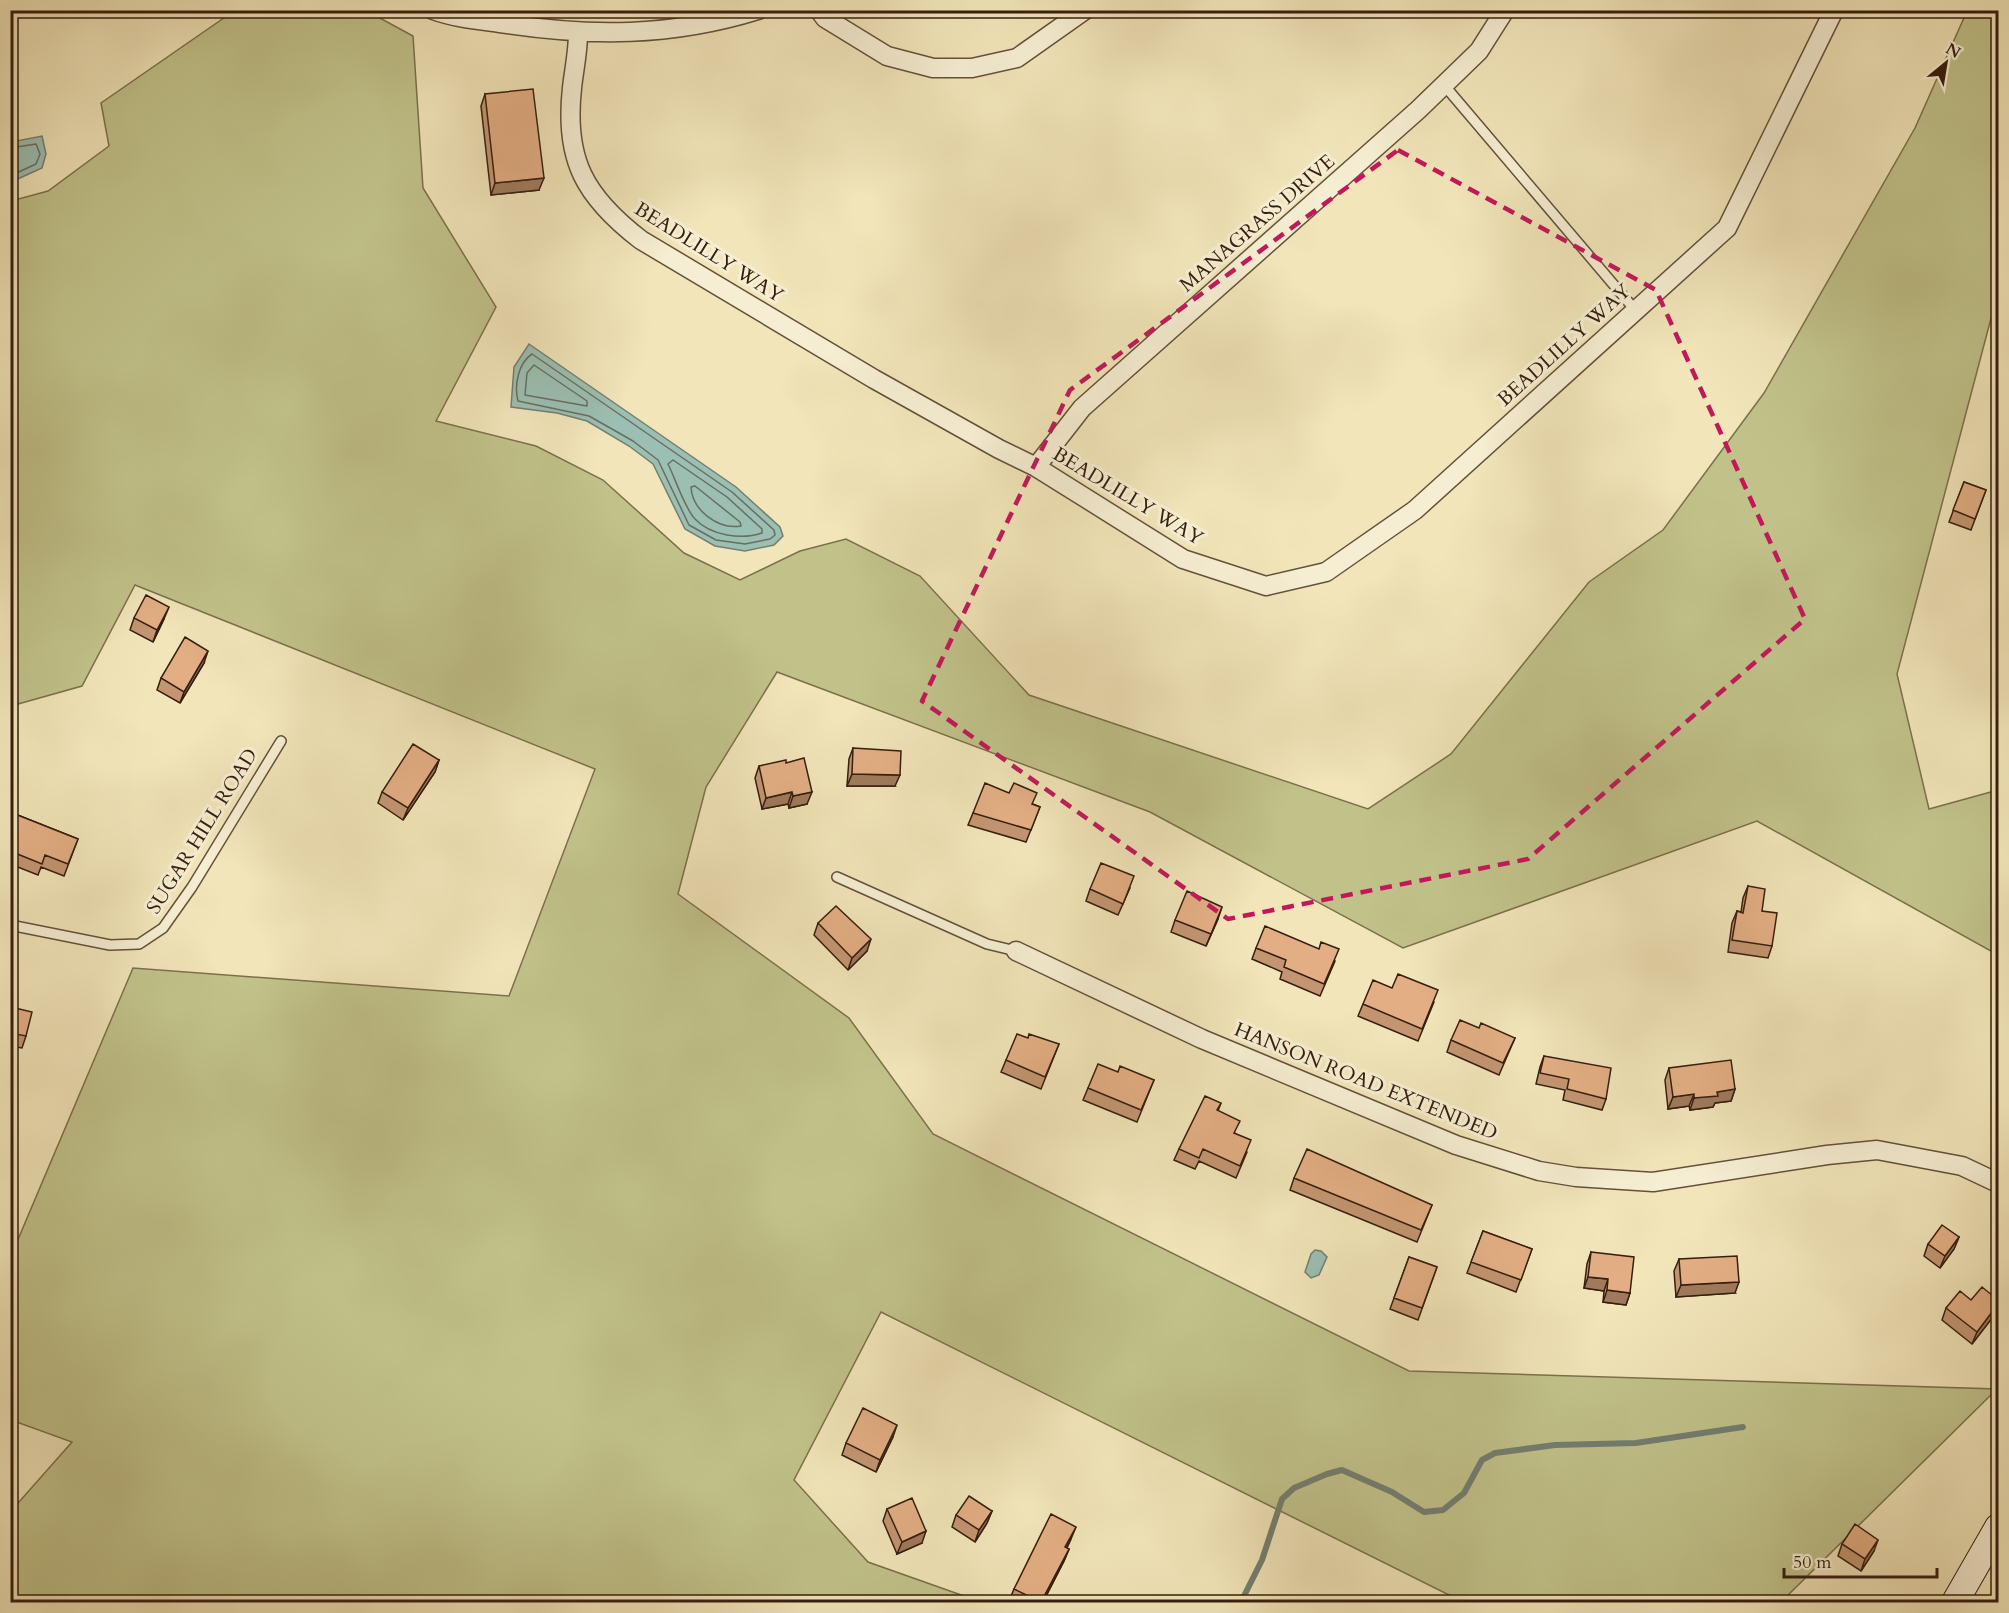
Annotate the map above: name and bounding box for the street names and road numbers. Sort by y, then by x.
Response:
street label: MANAGRASS DRIVE [1174,148,1340,298]
street label: BEADLILLY WAY [629,195,789,309]
street label: BEADLILLY WAY [1491,278,1637,412]
street label: BEADLILLY WAY [1048,440,1208,552]
street label: SUGAR HILL ROAD [140,743,264,919]
street label: HANSON ROAD EXTENDED [1230,1016,1502,1146]

